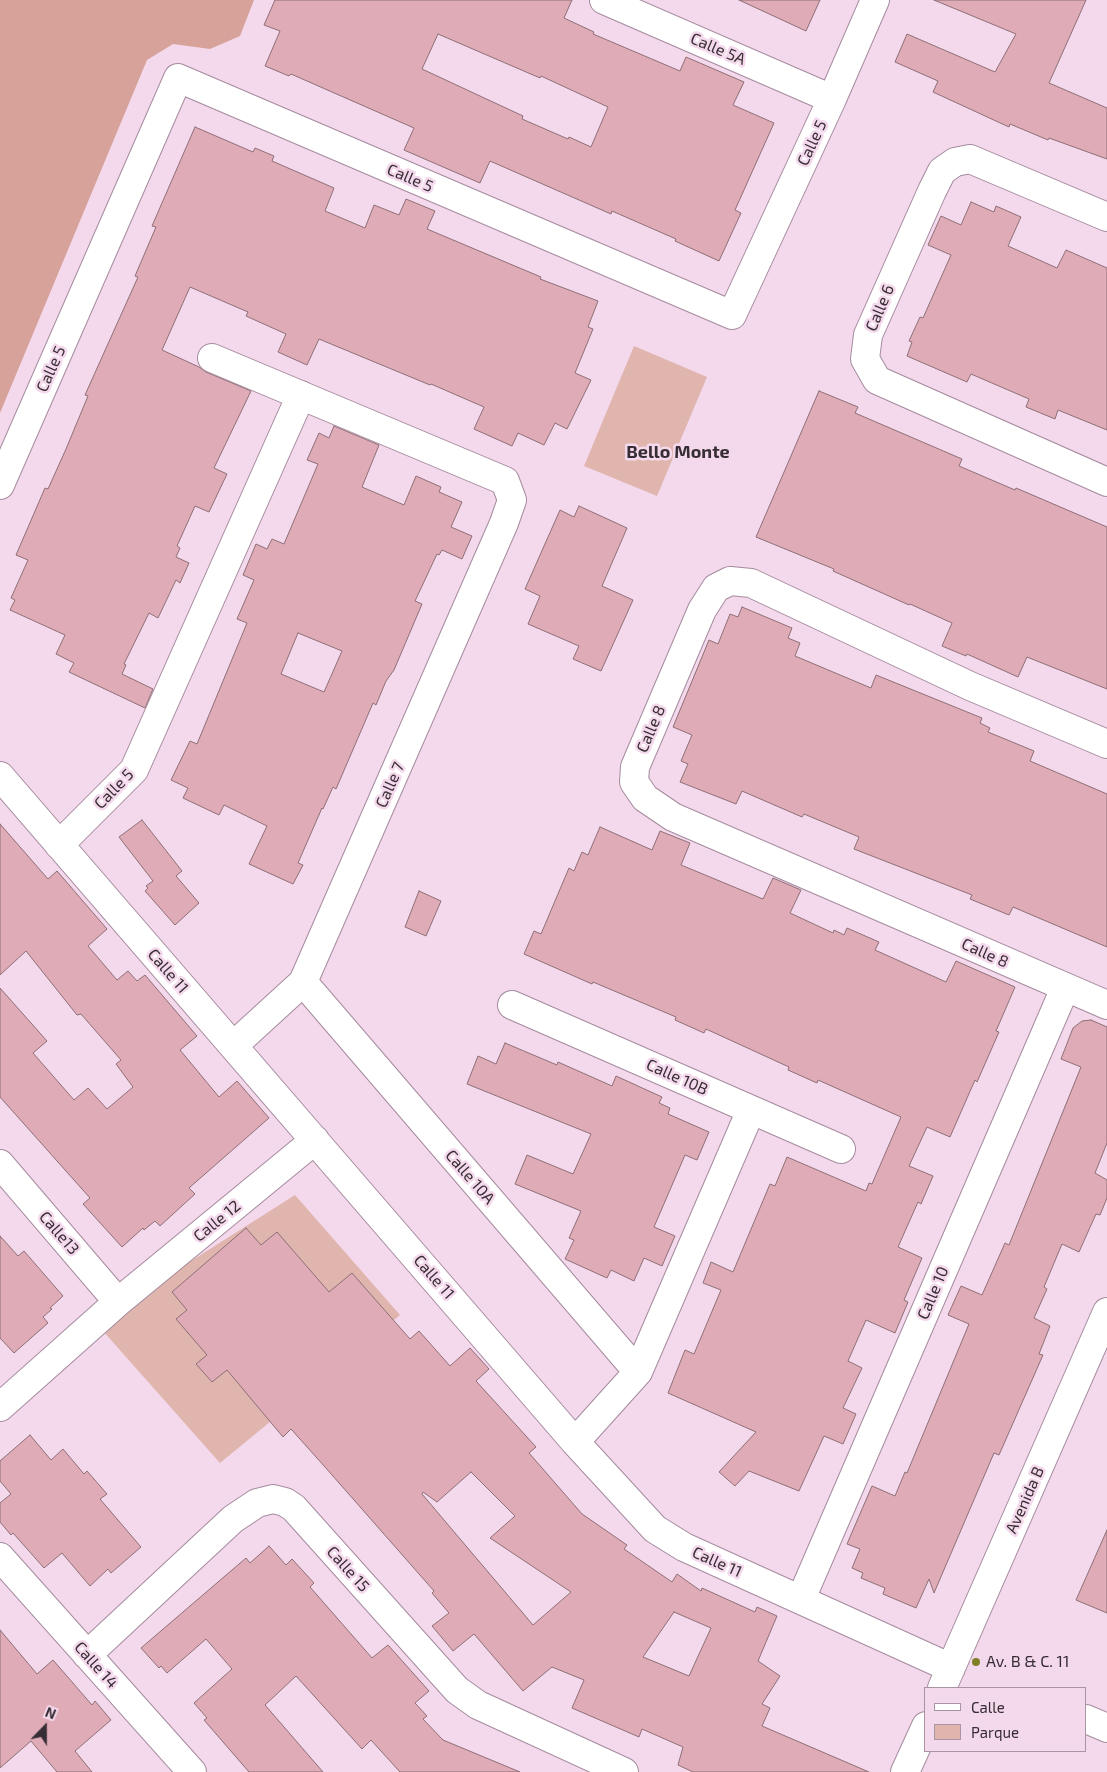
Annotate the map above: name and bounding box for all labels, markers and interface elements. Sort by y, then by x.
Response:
street label: Calle 5A [688,29,748,69]
street label: Calle 5 [793,117,831,169]
street label: Calle 5 [384,160,436,196]
street label: Calle 6 [862,282,898,334]
street label: Calle 5 [32,343,70,395]
district label: Bello Monte [626,441,730,463]
street label: Calle 8 [633,703,669,755]
street label: Calle 7 [372,759,408,811]
street label: Calle 5 [90,765,138,813]
street label: Calle 8 [959,934,1011,972]
street label: Calle 11 [144,945,192,997]
street label: Calle 10B [643,1055,711,1099]
street label: Calle 10A [441,1146,499,1208]
street label: Calle 12 [190,1196,244,1246]
street label: Calle13 [35,1207,83,1259]
street label: Calle 11 [410,1251,458,1303]
street label: Calle 10 [913,1264,953,1322]
street label: Avenida B [1002,1464,1048,1536]
street label: Calle 15 [323,1542,373,1596]
street label: Calle 11 [689,1543,745,1581]
street label: Calle 14 [70,1638,122,1692]
place label: Av. B & C. 11 [986,1652,1069,1672]
marker: Av. B & C. 11 [970,1656,982,1668]
legend [924,1687,1087,1752]
text: Calle [971,1698,1005,1716]
north arrow [20,1702,70,1752]
text: N [43,1703,59,1722]
text: Parque [971,1723,1019,1741]

